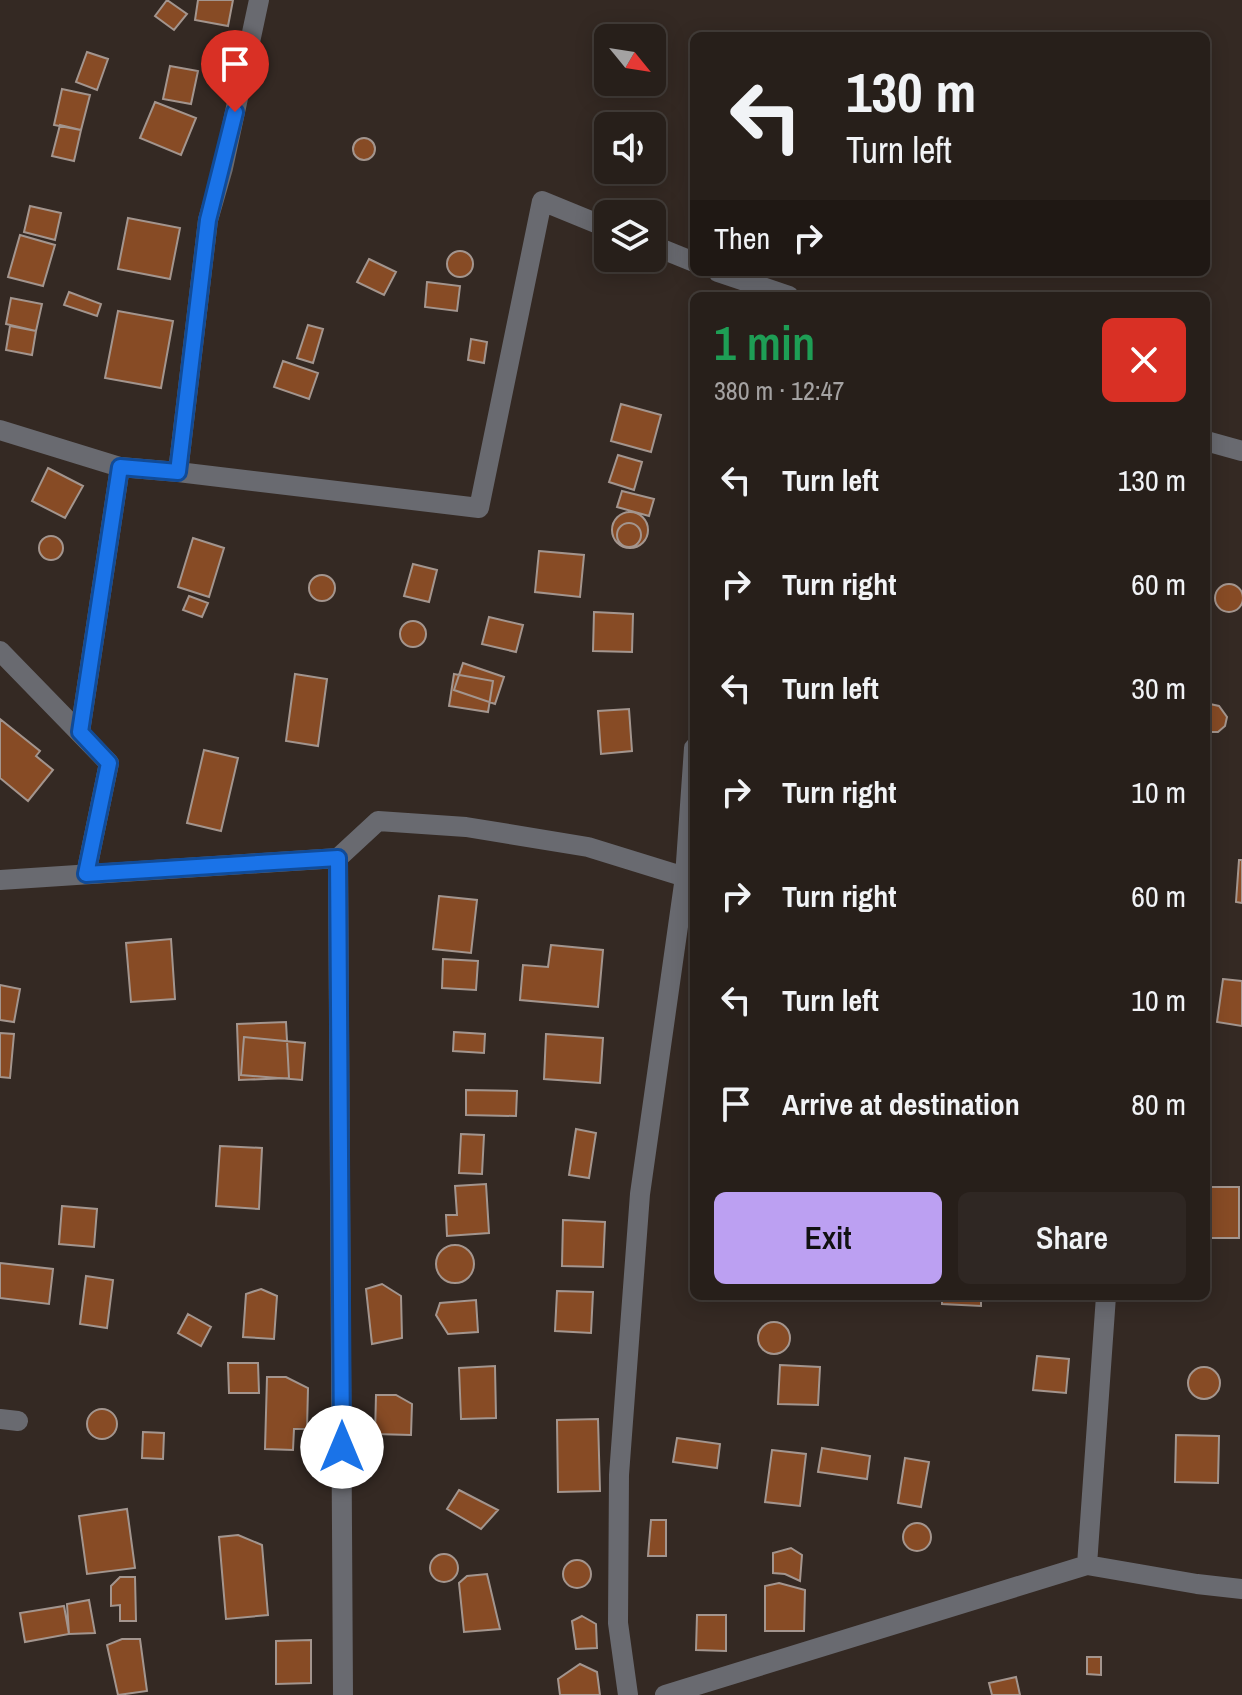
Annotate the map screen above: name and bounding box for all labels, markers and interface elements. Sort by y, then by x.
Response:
north arrow [594,24,666,96]
map controls [594,24,666,272]
pin [201,30,269,112]
icon: arrive [213,42,257,86]
text: 130 m [846,54,976,129]
icon: left [714,64,818,168]
button: sound [594,112,666,184]
text: Turn left [846,126,952,174]
button: layers [594,200,666,272]
icon: right [786,216,830,260]
text: Then [714,218,770,258]
text: 1 min [714,310,815,375]
button: close [1102,318,1186,402]
text: 380 m · 12:47 [714,373,844,408]
icon: left [714,458,758,502]
text: Turn left [782,460,879,500]
text: 130 m [1118,460,1186,500]
icon: right [714,562,758,606]
text: Turn right [782,564,896,604]
text: 60 m [1131,564,1186,604]
icon: left [714,666,758,710]
text: Turn left [782,668,879,708]
text: 30 m [1131,668,1186,708]
icon: right [714,770,758,814]
text: Turn right [782,772,896,812]
text: 10 m [1131,772,1186,812]
icon: right [714,874,758,918]
text: Turn right [782,876,896,916]
text: 60 m [1131,876,1186,916]
icon: left [714,978,758,1022]
text: Turn left [782,980,879,1020]
text: 10 m [1131,980,1186,1020]
icon: arrive [714,1082,758,1126]
text: Arrive at destination [782,1084,1020,1124]
text: 80 m [1131,1084,1186,1124]
button: Exit [714,1192,942,1284]
button: Share [958,1192,1186,1284]
position arrow [300,1405,384,1489]

